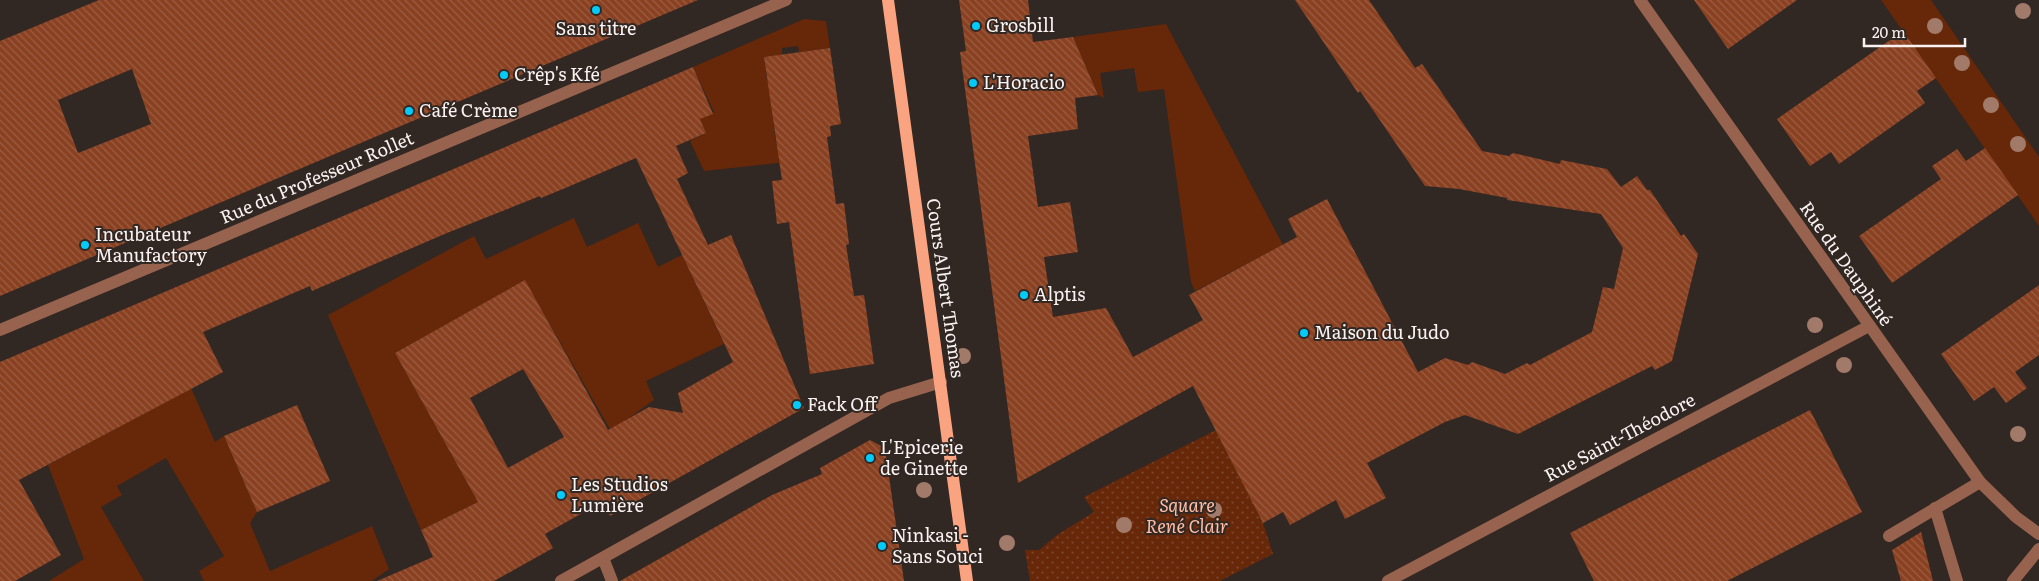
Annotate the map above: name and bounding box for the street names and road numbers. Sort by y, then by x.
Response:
street label: Rue du Professeur Rollet [215,123,418,230]
street label: Rue du Dauphiné [1794,195,1900,331]
street label: Cours Albert Thomas [921,196,972,379]
street label: Rue Saint-Théodore [1539,385,1700,488]

